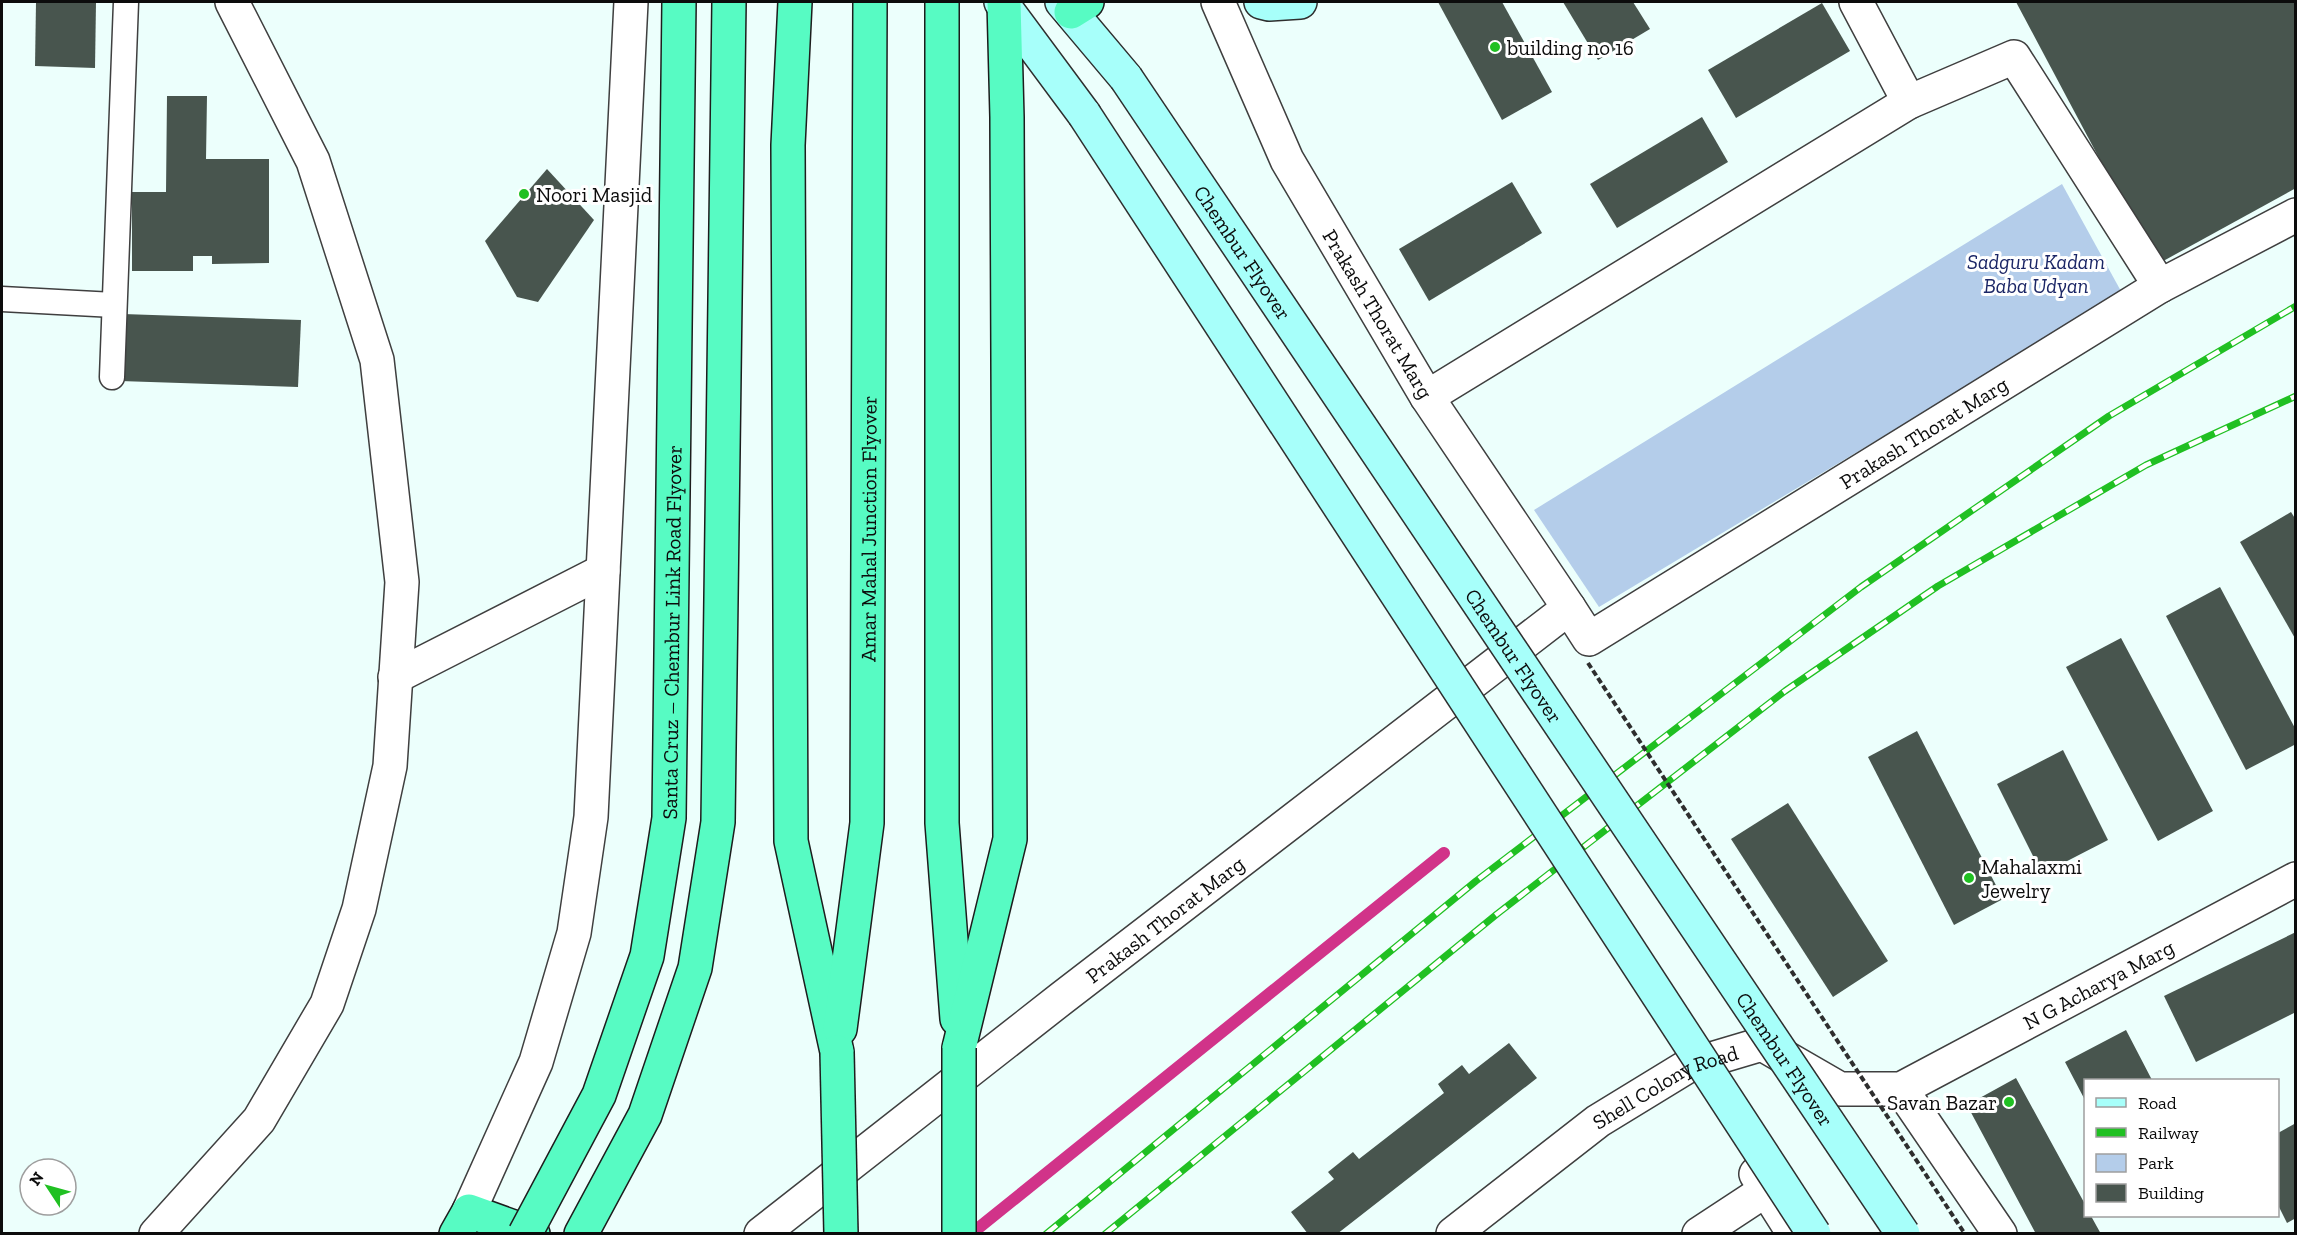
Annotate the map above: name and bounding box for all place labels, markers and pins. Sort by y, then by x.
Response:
place label: building no 16 [1506,35,1634,60]
marker: building no 16 [1488,40,1502,54]
place label: Noori Masjid [536,182,653,208]
marker: Noori Masjid [517,187,531,201]
place label: Mahalaxmi Jewelry [1981,854,2082,903]
marker: Mahalaxmi Jewelry [1962,871,1976,885]
place label: Savan Bazar [1887,1090,1997,1115]
marker: Savan Bazar [2002,1095,2016,1109]

